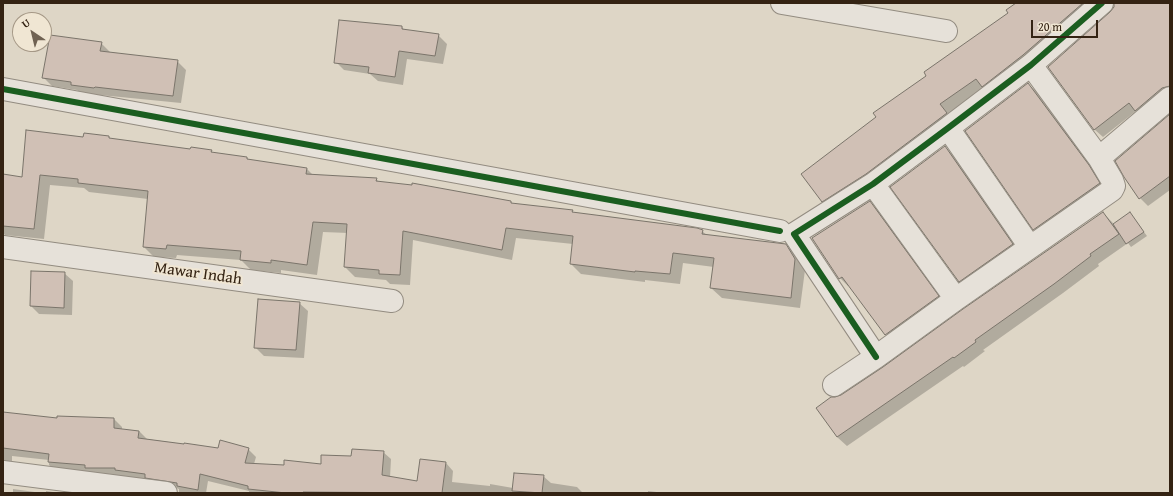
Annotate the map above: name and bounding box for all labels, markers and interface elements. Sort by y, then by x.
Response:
north arrow [12,12,52,52]
scale bar [1033,12,1100,38]
text: U [18,14,33,32]
text: 20 m [1038,18,1062,35]
street label: Mawar Indah [153,258,243,290]

